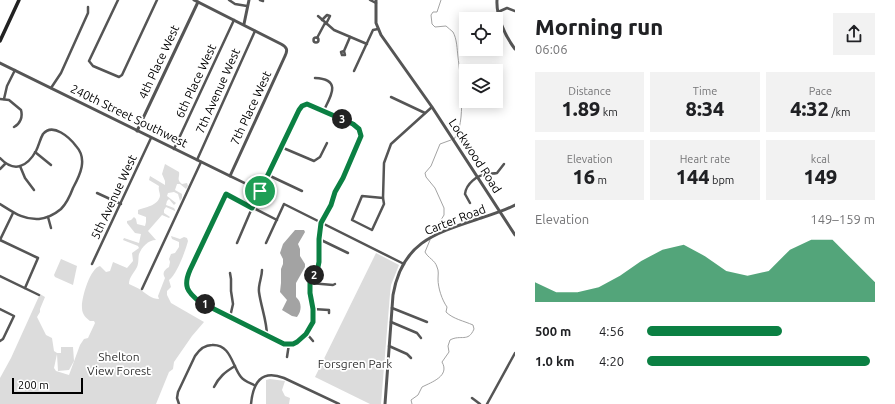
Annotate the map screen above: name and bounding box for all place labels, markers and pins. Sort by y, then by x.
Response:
pin: 3 [332,109,352,129]
pin [243,174,277,208]
pin: 2 [304,265,324,285]
pin: 1 [195,294,215,314]

